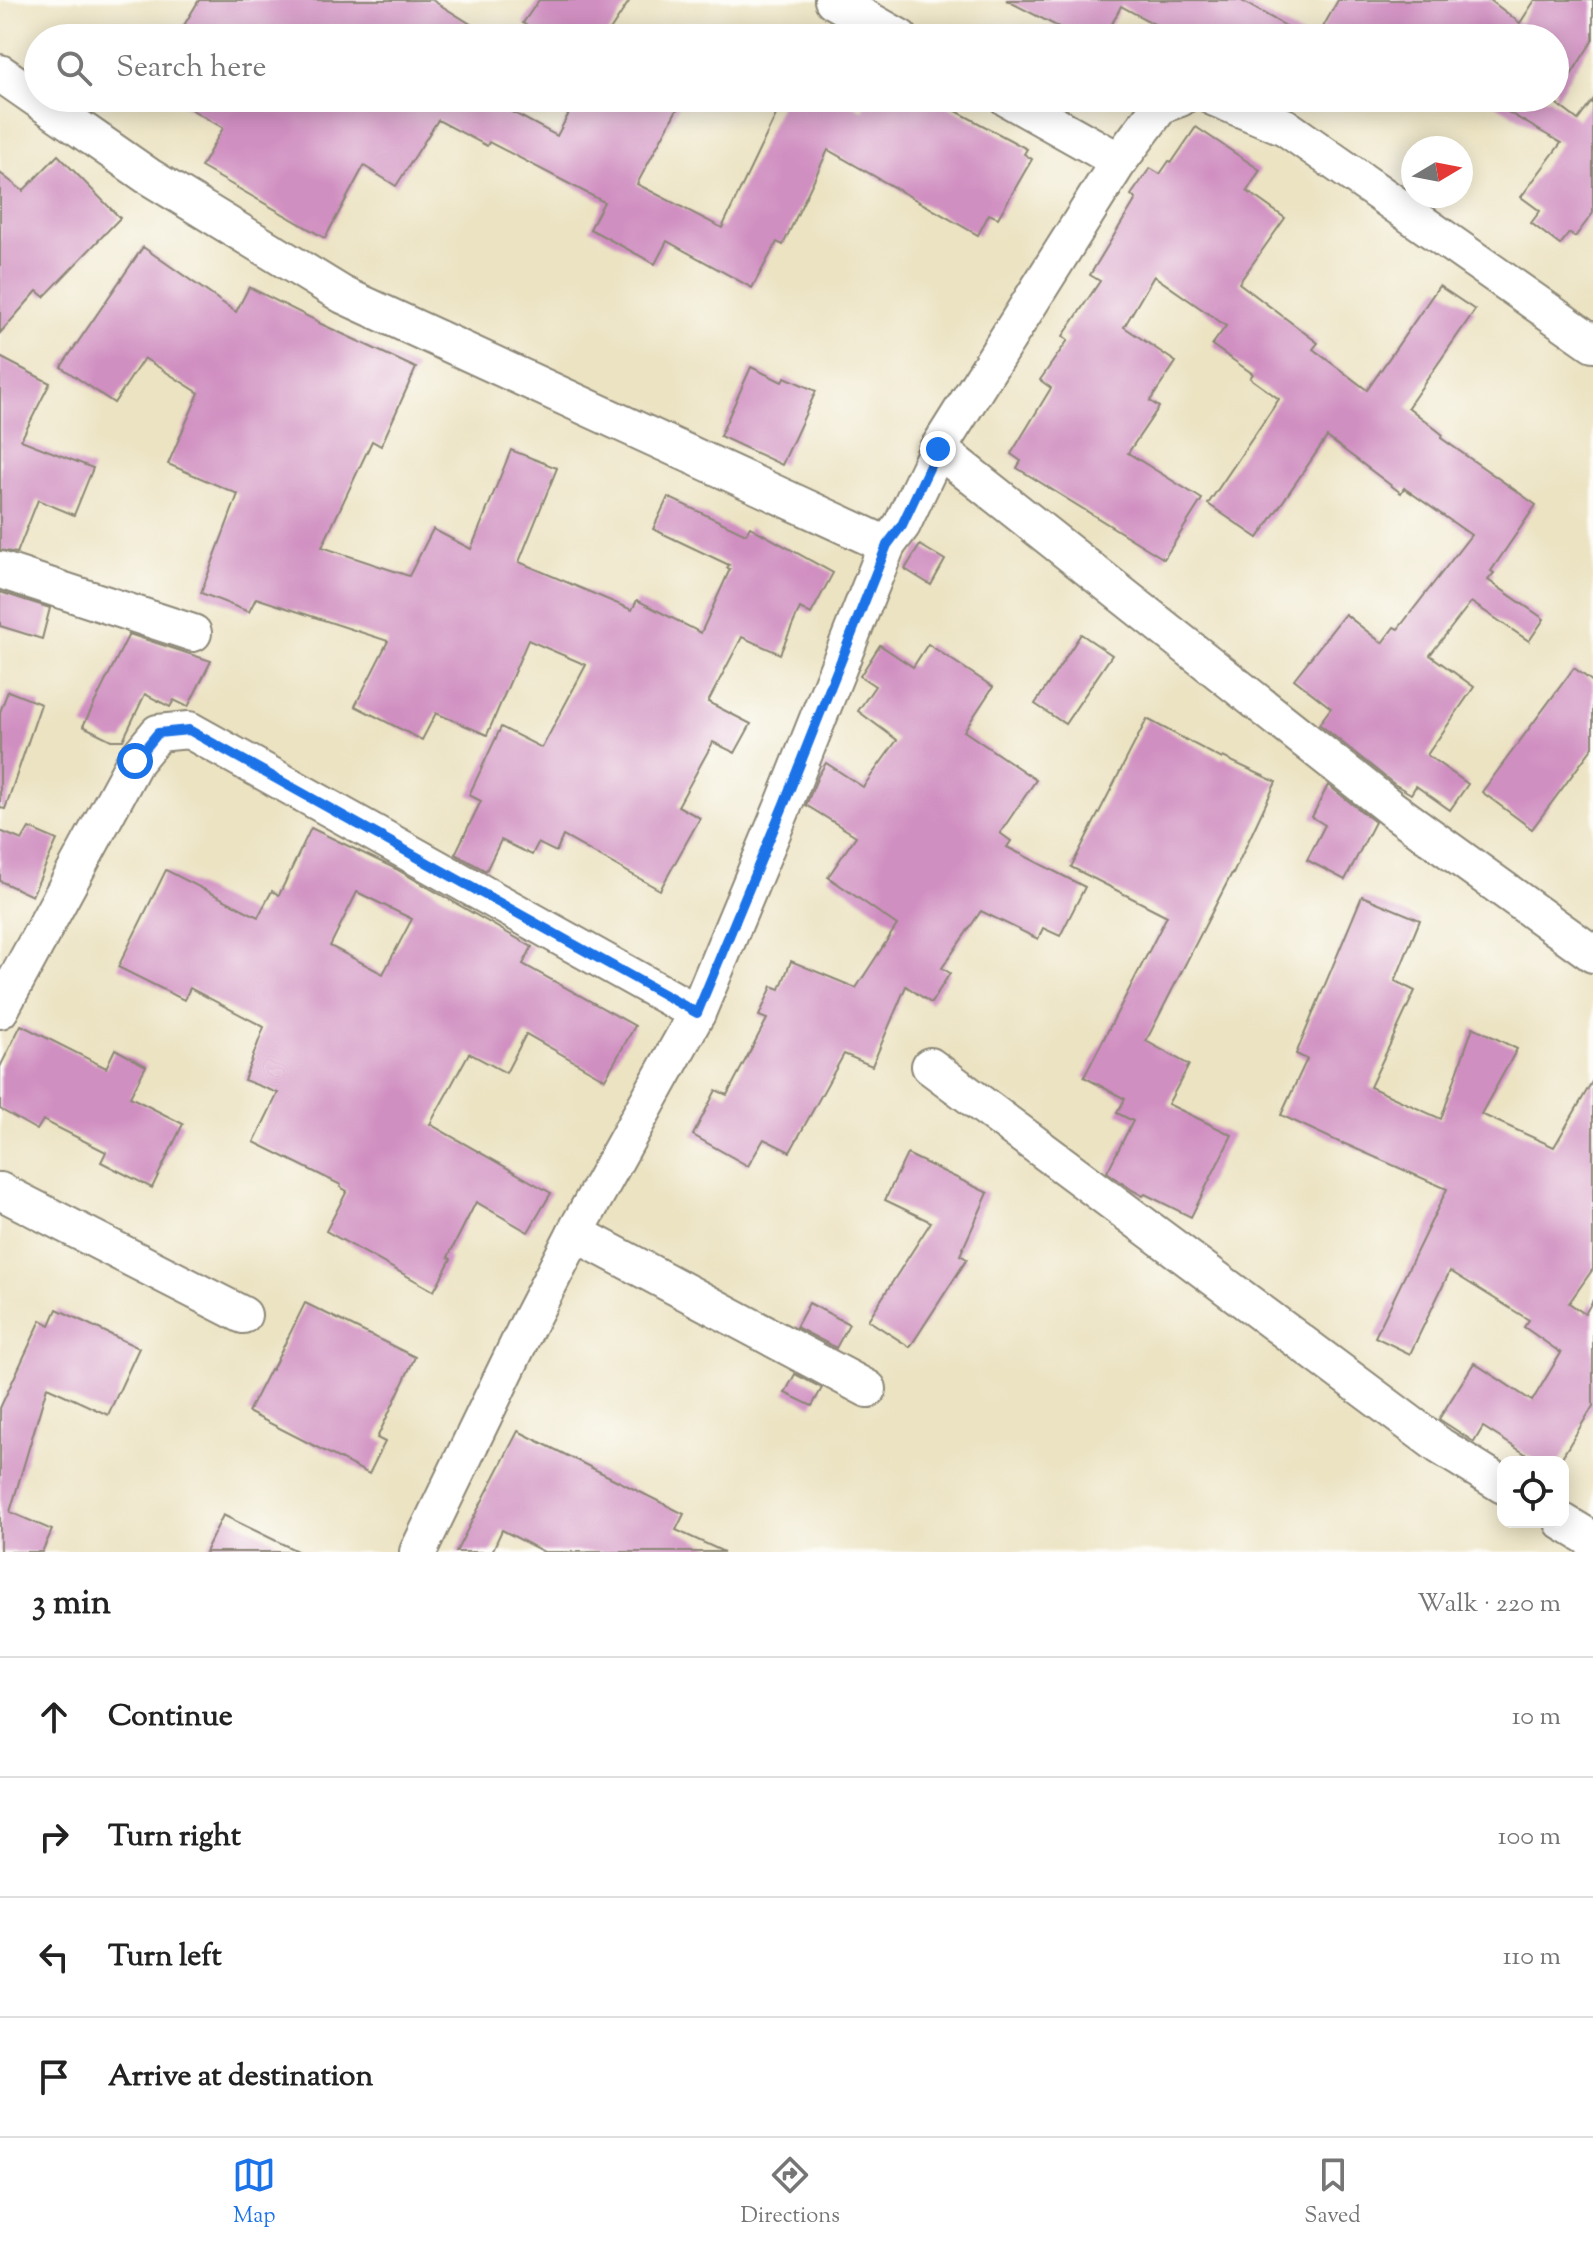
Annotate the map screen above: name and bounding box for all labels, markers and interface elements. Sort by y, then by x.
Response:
search box [24,24,1569,112]
icon: search [52,46,96,90]
text: Search here [116,47,266,90]
north arrow [1401,136,1473,208]
route end [920,431,956,467]
route start [117,743,153,779]
map controls [1497,1456,1569,1528]
button: locate [1497,1456,1569,1528]
text: 3 min [32,1580,111,1629]
text: Walk · 220 m [1417,1586,1561,1623]
icon: ahead [32,1695,76,1739]
text: Continue [108,1696,233,1739]
text: 10 m [1512,1699,1561,1736]
icon: right [32,1815,76,1859]
text: Turn right [108,1816,241,1859]
text: 100 m [1498,1819,1561,1856]
icon: left [32,1935,76,1979]
text: Turn left [108,1936,222,1979]
text: 110 m [1503,1939,1561,1976]
icon: arrive [32,2055,76,2099]
text: Arrive at destination [108,2056,373,2099]
tab: Map [232,2153,276,2233]
tab: Directions [741,2153,840,2233]
tab: Saved [1304,2153,1361,2233]

